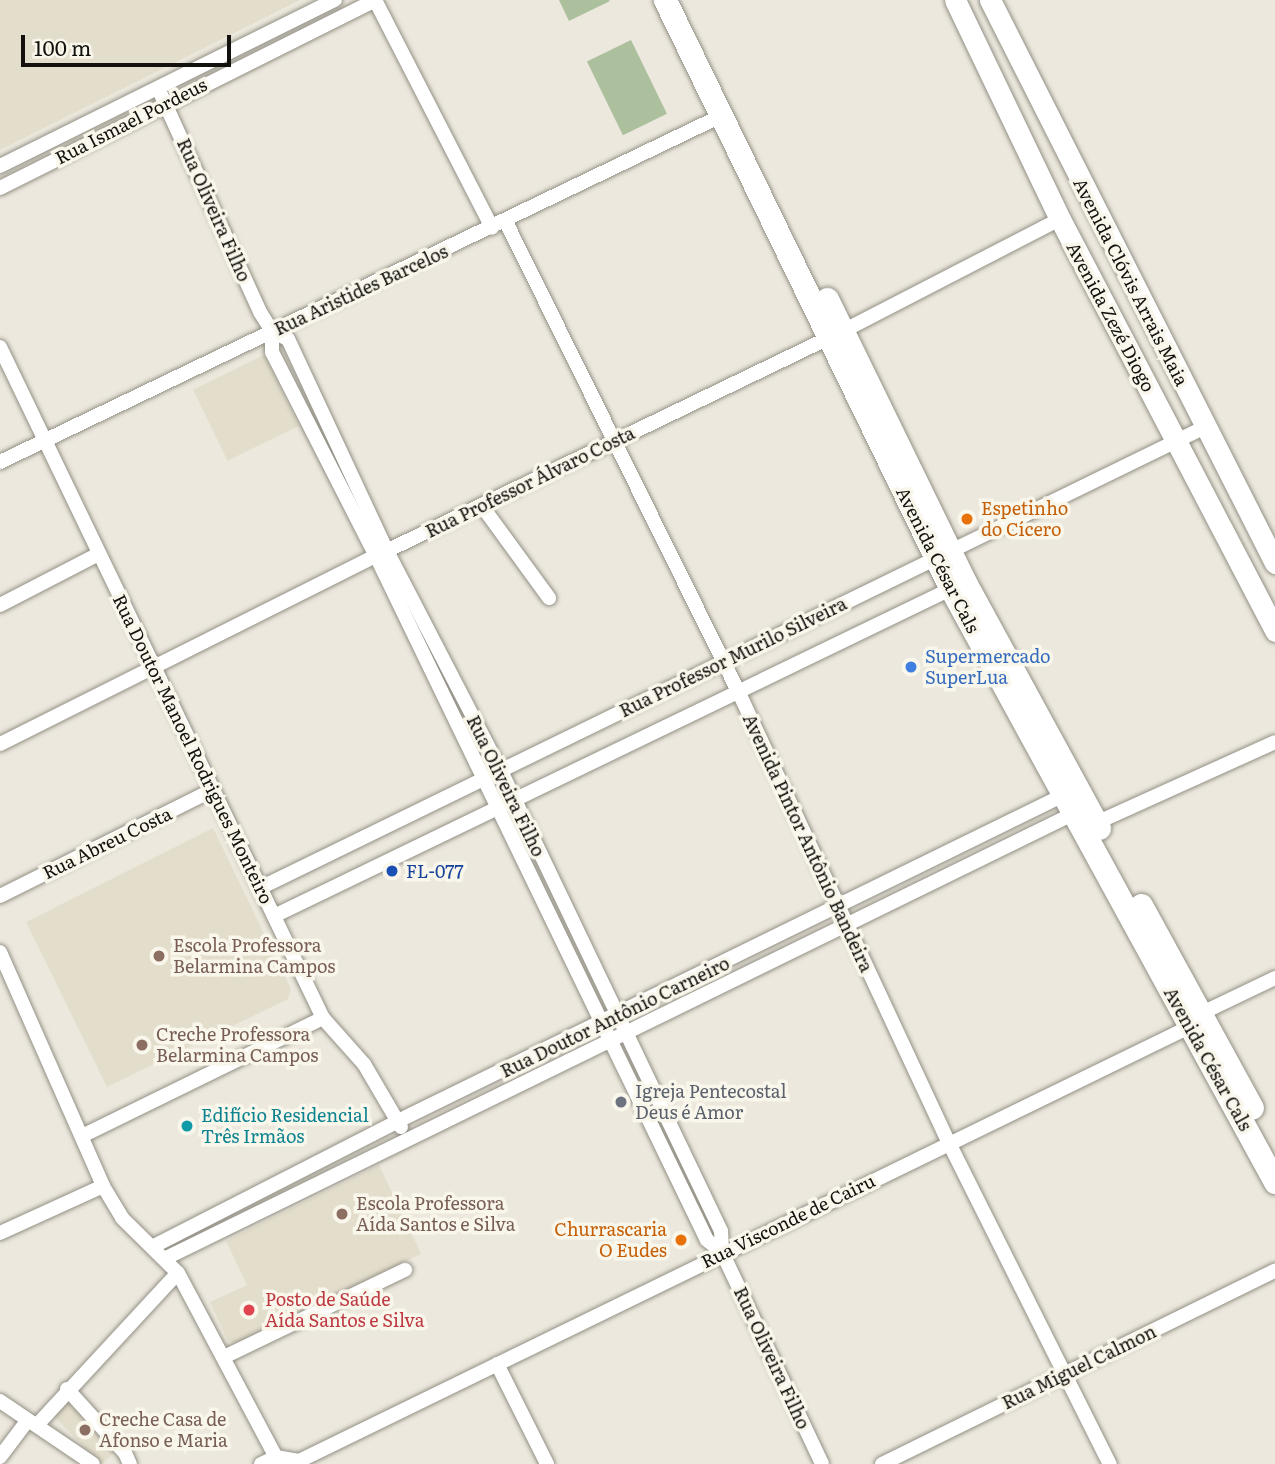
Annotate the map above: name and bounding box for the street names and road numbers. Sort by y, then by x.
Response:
street label: Rua Ismael Pordeus [52,73,210,169]
street label: Rua Oliveira Filho [173,135,255,285]
street label: Avenida Clóvis Arrais Maia [1069,174,1193,390]
street label: Avenida Zezé Diogo [1062,238,1160,396]
street label: Rua Aristides Barcelos [271,240,451,340]
street label: Rua Professor Álvaro Costa [422,422,638,542]
street label: Avenida César Cals [892,483,984,637]
street label: Rua Doutor Manoel Rodrigues Monteiro [108,591,278,907]
street label: Rua Professor Murilo Silveira [616,592,850,722]
street label: Avenida Pintor Antônio Bandeira [739,710,877,976]
street label: Rua Oliveira Filho [462,712,550,860]
street label: Rua Abreu Costa [39,802,175,884]
street label: Rua Doutor Antônio Carneiro [497,952,733,1082]
street label: Avenida César Cals [1160,983,1256,1135]
street label: Rua Visconde de Cairu [698,1169,878,1273]
street label: Rua Oliveira Filho [730,1283,814,1433]
street label: Rua Miguel Calmon [998,1320,1160,1414]

